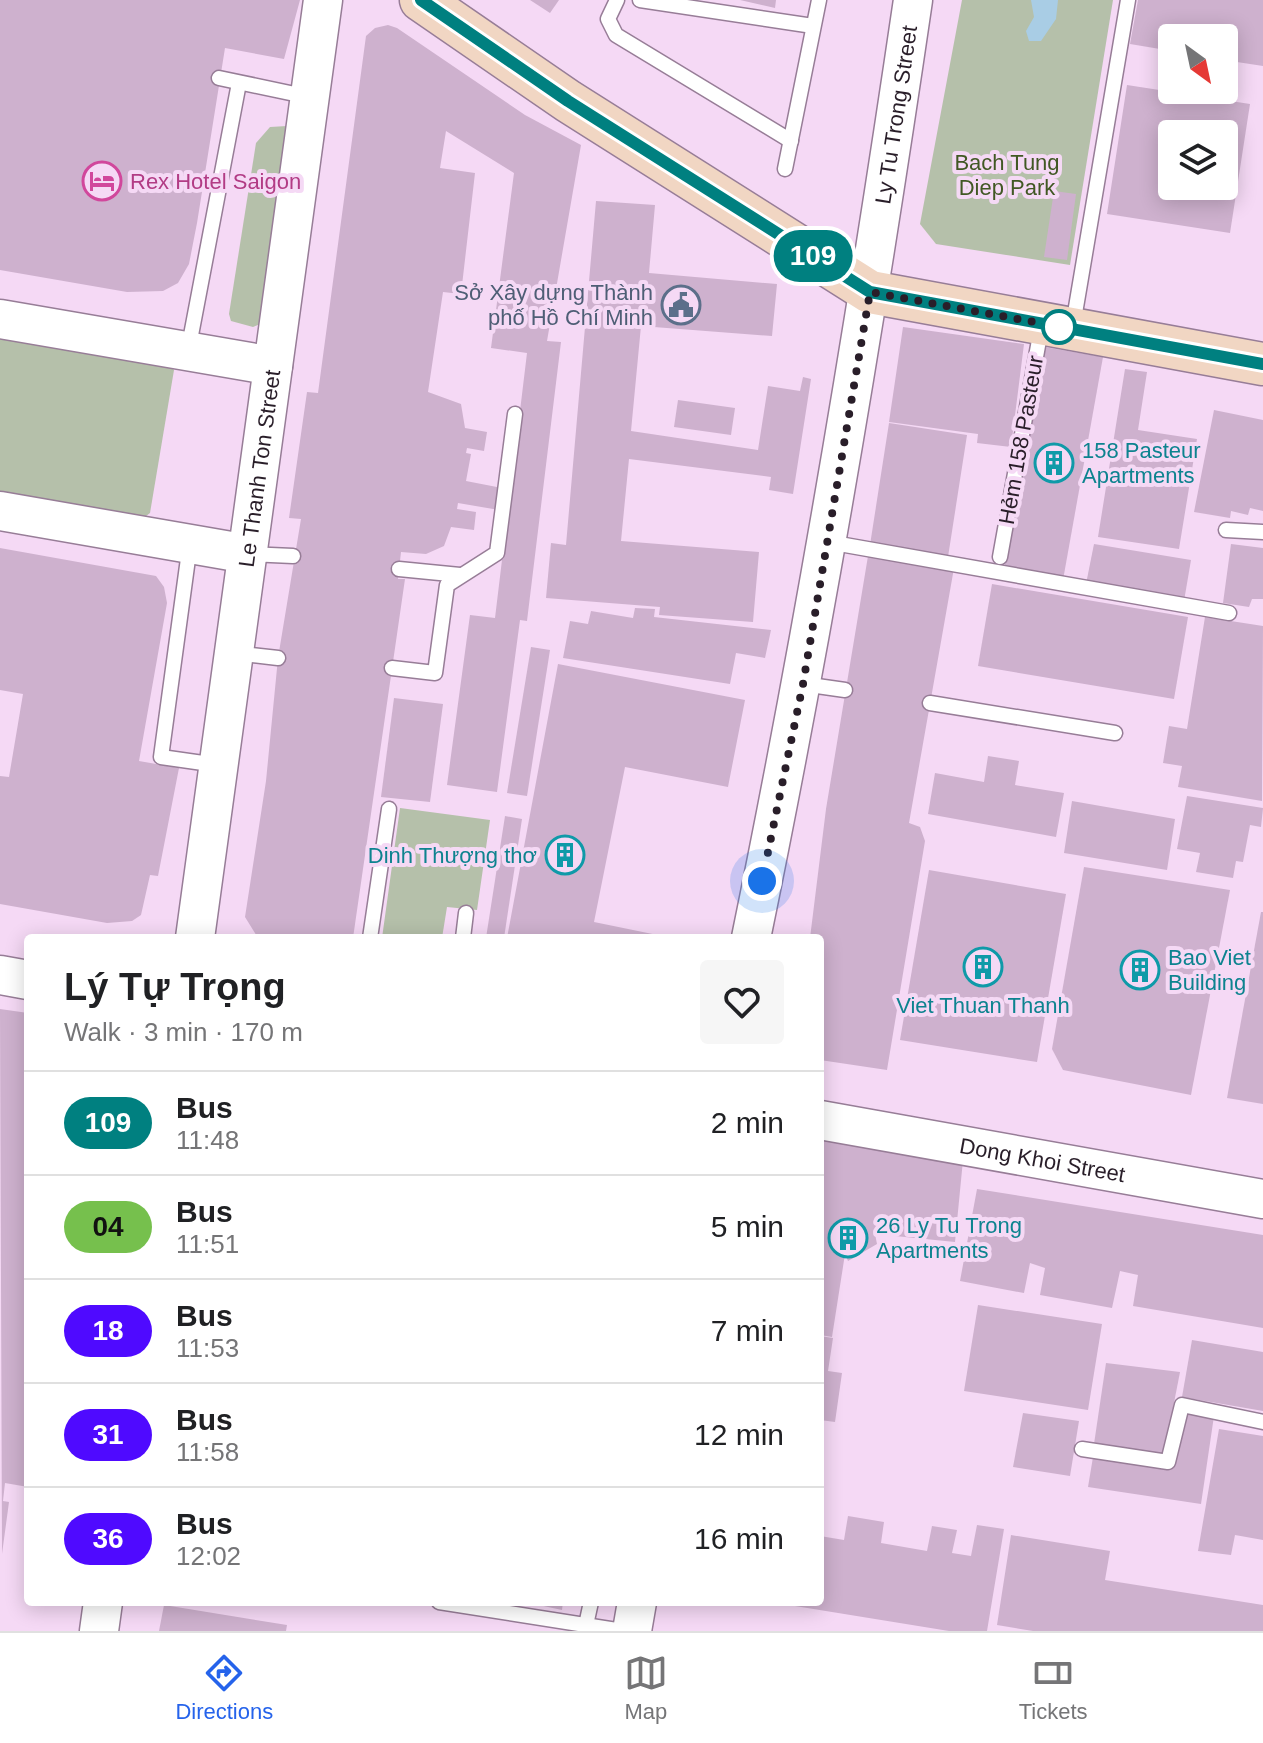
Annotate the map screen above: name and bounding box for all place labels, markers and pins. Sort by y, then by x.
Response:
hotel icon: Rex Hotel Saigon [81,160,123,202]
place label: Rex Hotel Saigon [130,169,301,194]
place label: Sở Xây dựng Thành phố Hồ Chí Minh [454,280,653,330]
public building icon: Sở Xây dựng Thành phố Hồ Chí Minh [660,284,702,326]
unlabelled marker [1042,310,1076,344]
place label: 158 Pasteur Apartments [1082,438,1201,488]
building icon: 158 Pasteur Apartments [1033,442,1075,484]
building icon: Dinh Thượng thơ [544,834,586,876]
place label: Dinh Thượng thơ [368,843,537,868]
place label: Bao Viet Building [1168,945,1251,995]
building icon: Viet Thuan Thanh [962,946,1004,988]
building icon: Bao Viet Building [1119,949,1161,991]
place label: Viet Thuan Thanh [896,993,1070,1018]
place label: 26 Ly Tu Trong Apartments [876,1213,1022,1263]
building icon: 26 Ly Tu Trong Apartments [827,1217,869,1259]

